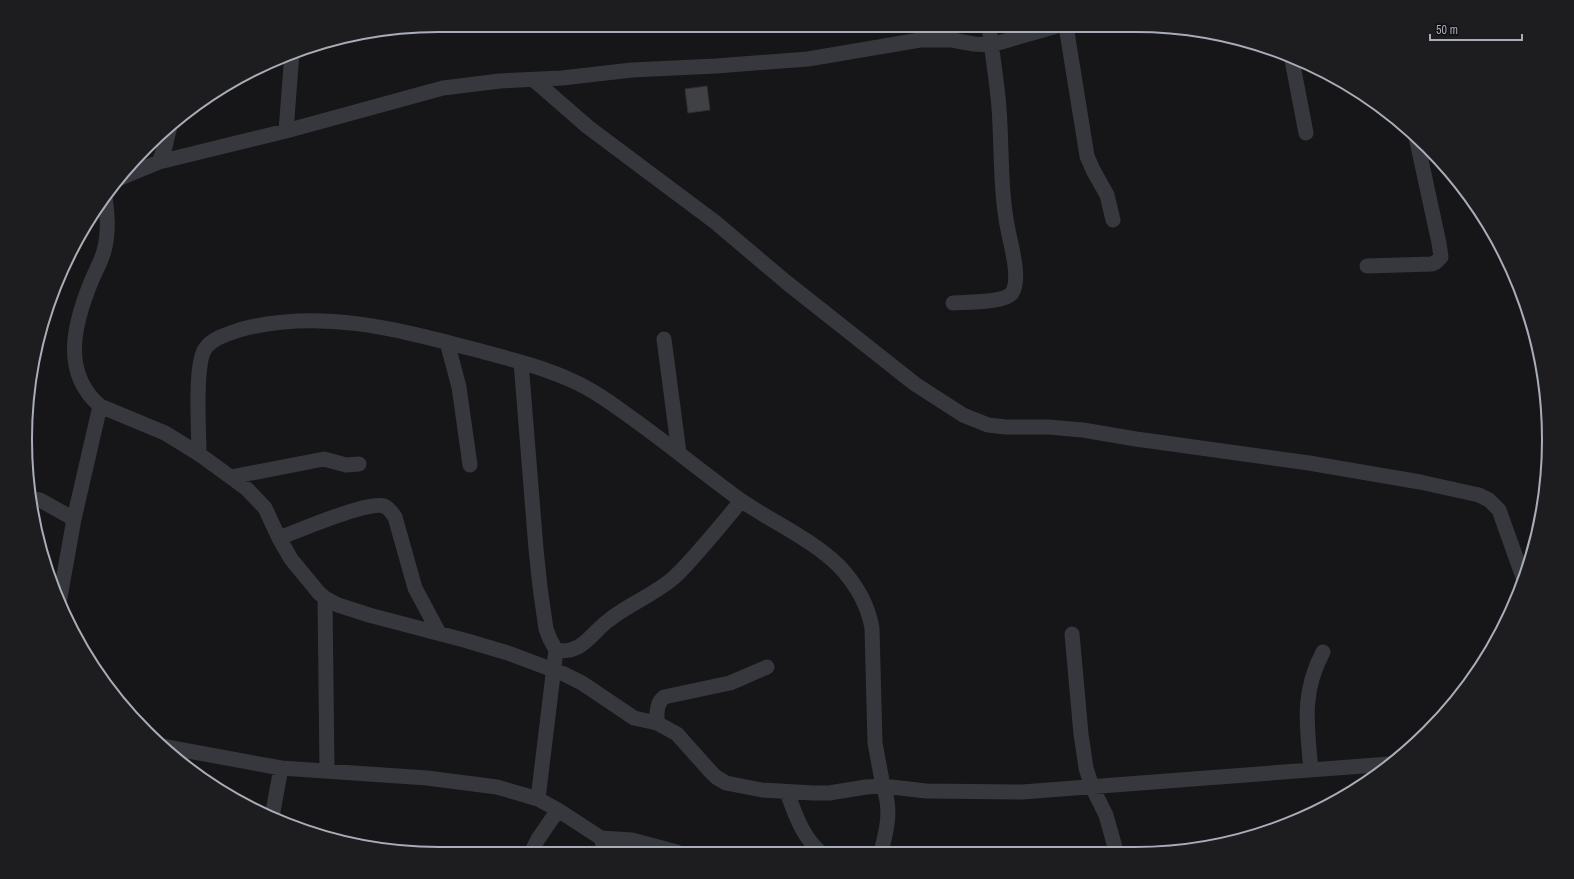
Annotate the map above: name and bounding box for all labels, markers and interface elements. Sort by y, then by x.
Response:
scale bar [1430,16,1522,42]
text: 50 m [1436,22,1458,38]

